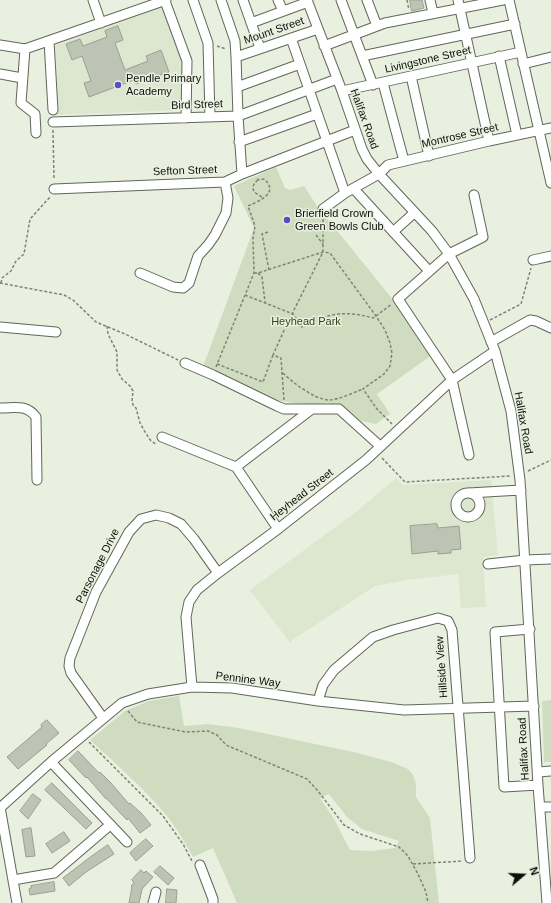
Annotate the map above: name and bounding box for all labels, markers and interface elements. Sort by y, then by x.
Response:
street label: Mount Street [242,15,306,47]
street label: Livingstone Street [384,44,472,76]
place label: Pendle Primary Academy [126,72,201,98]
marker: Pendle Primary Academy [113,80,123,90]
street label: Halifax Road [347,87,381,151]
street label: Bird Street [171,97,223,113]
street label: Montrose Street [420,121,500,151]
street label: Sefton Street [153,163,217,179]
place label: Brierfield Crown Green Bowls Club [295,207,384,233]
marker: Brierfield Crown Green Bowls Club [282,215,292,225]
park label: Heyhead Park [271,315,341,329]
street label: Halifax Road [511,391,535,455]
street label: Heyhead Street [268,466,336,524]
street label: Parsonage Drive [74,527,122,605]
street label: Hillside View [433,636,451,698]
street label: Pennine Way [215,669,281,691]
street label: Halifax Road [516,717,532,781]
north arrow [503,855,543,895]
text: N [527,865,541,877]

